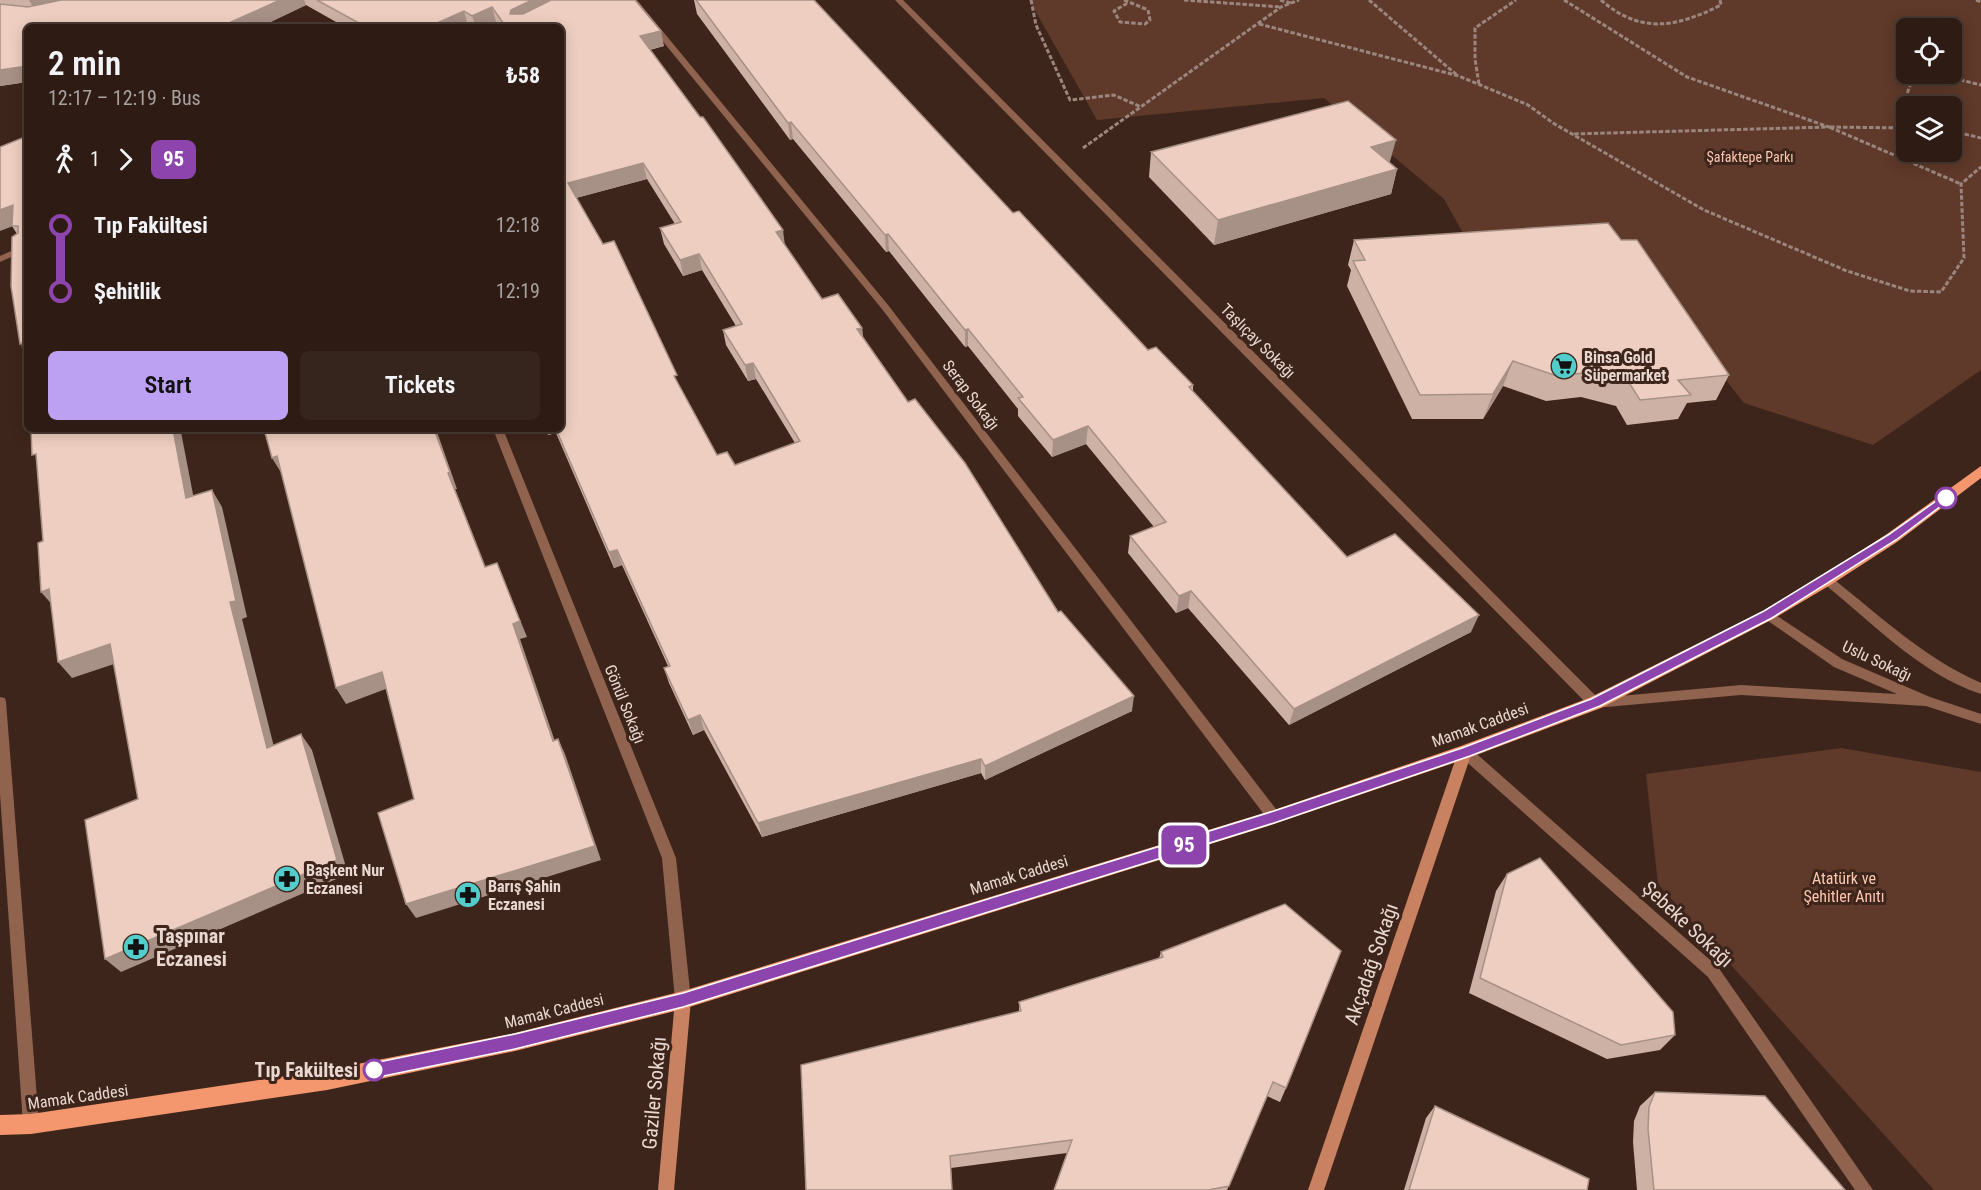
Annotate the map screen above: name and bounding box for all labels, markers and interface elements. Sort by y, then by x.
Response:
map controls [1896,18,1962,162]
button: locate [1896,18,1962,84]
text: 2 min [48,44,121,83]
text: ₺58 [506,63,540,88]
text: 12:17 – 12:19 · Bus [48,86,201,110]
button: layers [1896,96,1962,162]
icon: walk [48,143,81,176]
icon: forward [109,143,142,176]
text: 1 [90,147,100,171]
text: 95 [163,147,184,171]
park label: Şafaktepe Parkı [1706,149,1794,165]
text: Tıp Fakültesi [94,213,208,238]
text: 12:18 [496,213,540,237]
text: Şehitlik [94,279,161,304]
text: 12:19 [496,279,540,303]
street label: Taşlıçay Sokağı [1217,300,1299,382]
place label: Binsa Gold Süpermarket [1584,348,1666,385]
button: Start [48,351,288,420]
button: Tickets [300,351,540,420]
supermarket icon: Binsa Gold Süpermarket [1549,351,1579,381]
street label: Serap Sokağı [939,356,1003,434]
unlabelled marker [1935,487,1957,509]
street label: Uslu Sokağı [1839,637,1915,685]
street label: Gönül Sokağı [601,662,649,746]
street label: Mamak Caddesi [1429,699,1531,751]
line badge: 95 [1157,826,1211,864]
text: 95 [1173,833,1195,857]
street label: Mamak Caddesi [968,851,1070,899]
place label: Başkent Nur Eczanesi [306,861,384,898]
pharmacy icon: Başkent Nur Eczanesi [272,864,302,894]
park label: Atatürk ve Şehitler Anıtı [1804,869,1884,906]
street label: Şebeke Sokağı [1638,876,1738,972]
place label: Barış Şahin Eczanesi [488,877,561,914]
pharmacy icon: Barış Şahin Eczanesi [453,880,483,910]
street label: Akçadağ Sokağı [1339,900,1403,1028]
place label: Taşpınar Eczanesi [156,924,227,971]
pharmacy icon: Taşpınar Eczanesi [121,932,151,962]
street label: Mamak Caddesi [502,990,606,1032]
street label: Gaziler Sokağı [637,1036,671,1150]
place label: Tıp Fakültesi [255,1058,358,1082]
marker: Tıp Fakültesi [363,1059,385,1081]
street label: Mamak Caddesi [26,1081,130,1113]

